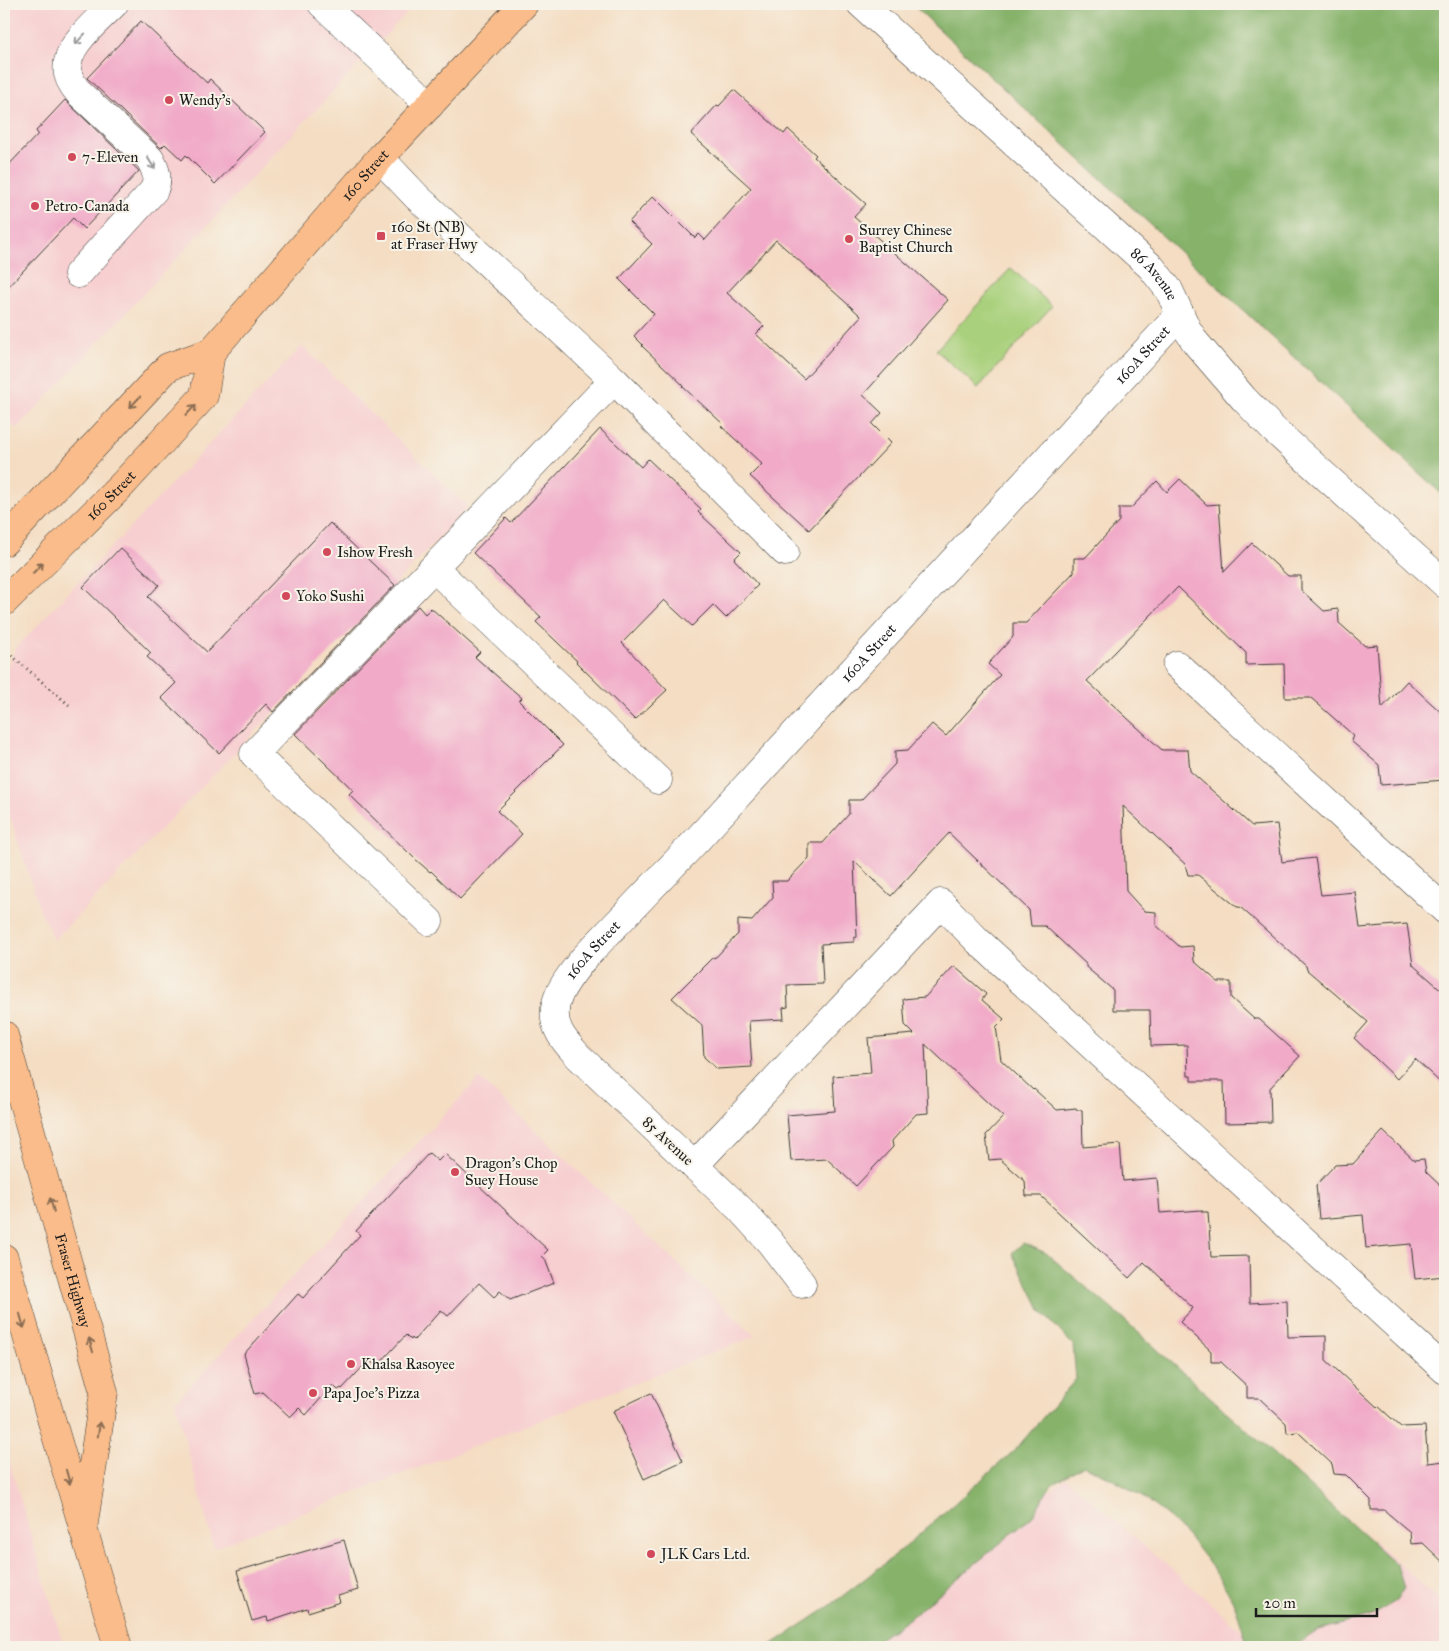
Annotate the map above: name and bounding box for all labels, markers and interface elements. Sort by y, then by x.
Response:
one-way arrow [74,32,86,45]
place label: Wendy's [179,91,231,109]
marker: Wendy's [163,94,175,106]
street label: 160 Street [338,145,393,205]
place label: 7-Eleven [82,148,138,166]
marker: 7-Eleven [66,151,78,163]
one-way arrow [146,156,157,170]
place label: Petro-Canada [45,197,130,215]
marker: Petro-Canada [29,200,41,212]
place label: 160 St (NB) at Fraser Hwy [391,218,478,253]
place label: Surrey Chinese Baptist Church [859,221,954,256]
marker: 160 St (NB) at Fraser Hwy [375,230,387,242]
marker: Surrey Chinese Baptist Church [843,233,855,245]
street label: 86 Avenue [1127,244,1181,303]
street label: 160A Street [1111,321,1174,388]
one-way arrow [129,396,141,409]
one-way arrow [185,404,197,416]
street label: 160 Street [83,466,140,524]
place label: Ishow Fresh [337,543,413,561]
marker: Ishow Fresh [321,546,333,558]
one-way arrow [32,562,45,574]
place label: Yoko Sushi [296,587,364,605]
marker: Yoko Sushi [280,590,292,602]
street label: 160A Street [837,620,900,686]
street label: 160A Street [562,916,625,983]
street label: 85 Avenue [639,1113,697,1169]
place label: Dragon's Chop Suey House [465,1154,558,1189]
marker: Dragon's Chop Suey House [449,1166,461,1178]
one-way arrow [47,1198,57,1214]
street label: Fraser Highway [51,1231,95,1331]
one-way arrow [18,1313,28,1329]
one-way arrow [86,1337,96,1353]
place label: Khalsa Rasoyee [361,1355,455,1373]
marker: Khalsa Rasoyee [345,1358,357,1370]
place label: Papa Joe's Pizza [323,1384,420,1403]
marker: Papa Joe's Pizza [307,1387,319,1399]
one-way arrow [94,1421,104,1437]
one-way arrow [63,1469,73,1485]
place label: JLK Cars Ltd. [659,1545,750,1564]
marker: JLK Cars Ltd. [645,1548,657,1560]
scale bar [1256,1586,1378,1618]
text: 20 m [1264,1594,1296,1612]

